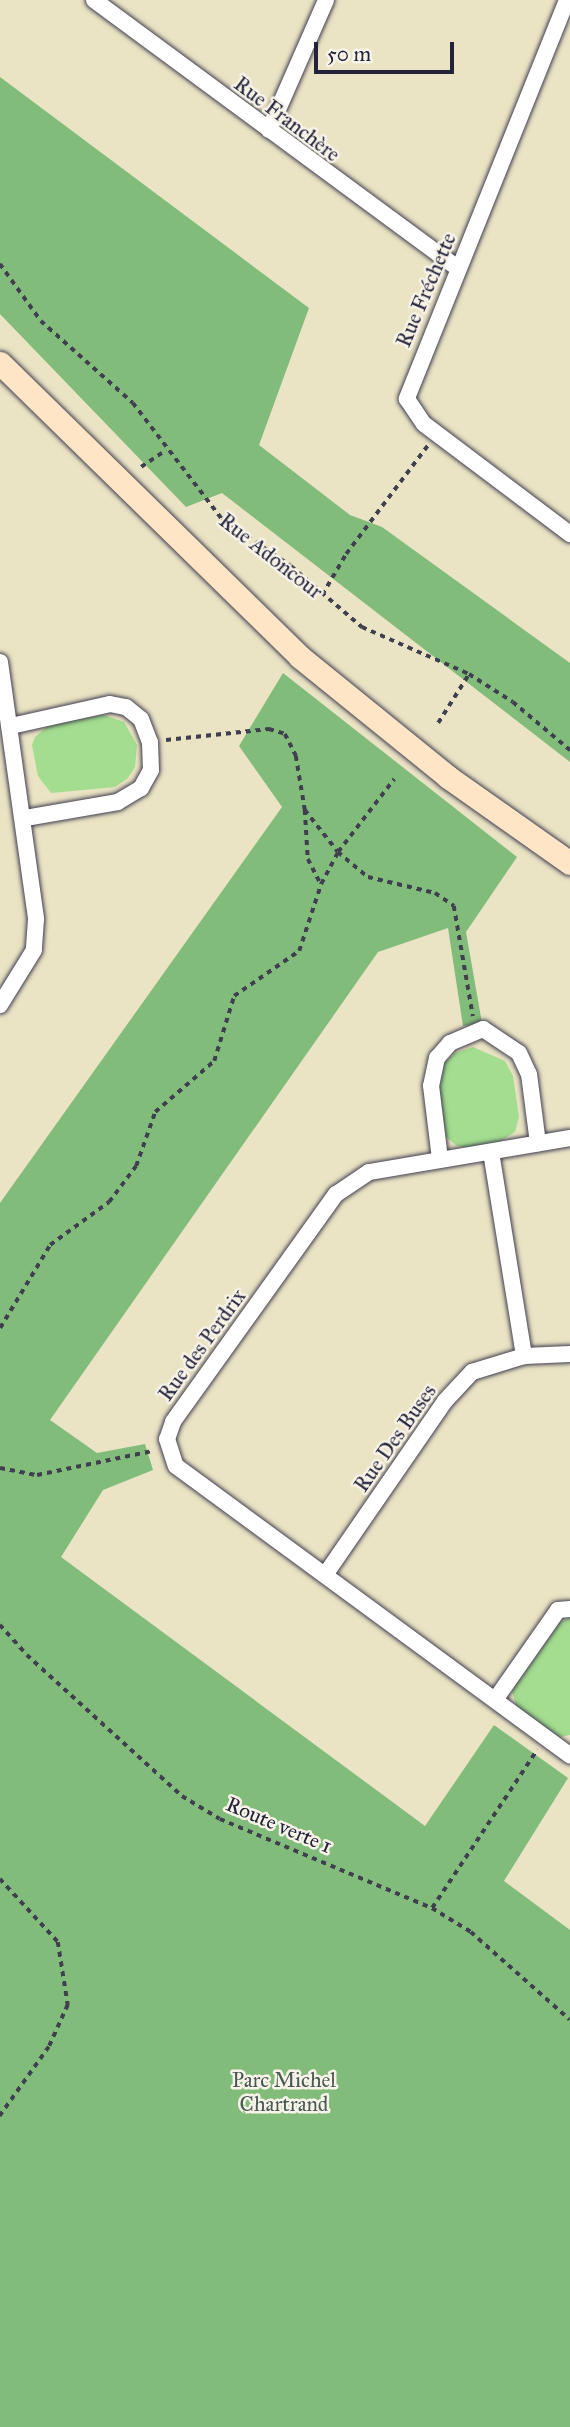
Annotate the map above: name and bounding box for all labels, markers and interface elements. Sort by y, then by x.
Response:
scale bar [318,28,458,72]
text: 50 m [327,41,371,67]
street label: Rue Franchère [229,71,345,167]
street label: Rue Fréchette [391,229,461,351]
street label: Rue Adoncour [214,508,328,604]
street label: Rue des Perdrix [153,1284,251,1406]
street label: Rue Des Buses [349,1379,441,1497]
street label: Route verte 1 [222,1791,336,1859]
park label: Parc Michel Chartrand [232,2067,336,2117]

